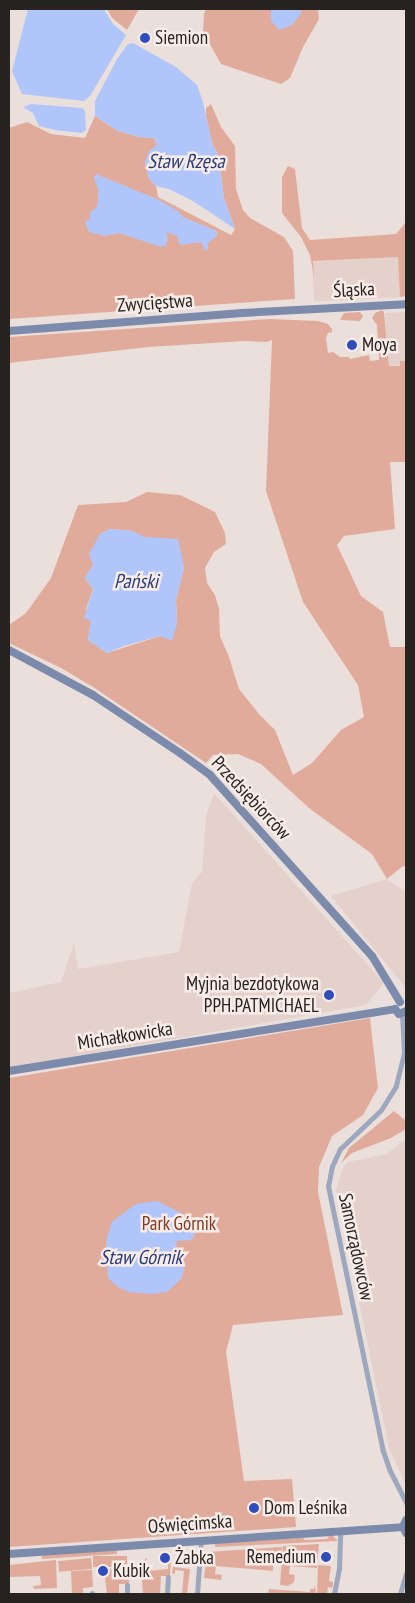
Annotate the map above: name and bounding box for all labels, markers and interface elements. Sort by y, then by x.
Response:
place label: Siemion [155,27,208,49]
marker: Siemion [139,32,151,44]
water label: Staw Rzęsa [147,149,225,173]
street label: Śląska [333,278,375,302]
street label: Zwycięstwa [117,289,193,317]
place label: Moya [362,334,397,356]
marker: Moya [346,339,358,351]
water label: Pański [114,569,158,593]
street label: Przedsiębiorców [207,752,295,844]
place label: Myjnia bezdotykowa PPH.PATMICHAEL [186,973,319,1017]
marker: Myjnia bezdotykowa PPH.PATMICHAEL [323,989,335,1001]
street label: Michałkowicka [76,1017,174,1055]
street label: Samorządowców [334,1191,378,1303]
park label: Park Górnik [142,1213,216,1235]
water label: Staw Górnik [100,1245,182,1269]
place label: Dom Leśnika [264,1497,347,1519]
marker: Dom Leśnika [248,1502,260,1514]
street label: Oświęcimska [147,1510,233,1538]
place label: Remedium [247,1546,316,1568]
place label: Żabka [175,1547,214,1569]
marker: Remedium [320,1551,332,1563]
marker: Żabka [159,1552,171,1564]
place label: Kubik [113,1560,150,1582]
marker: Kubik [97,1565,109,1577]

